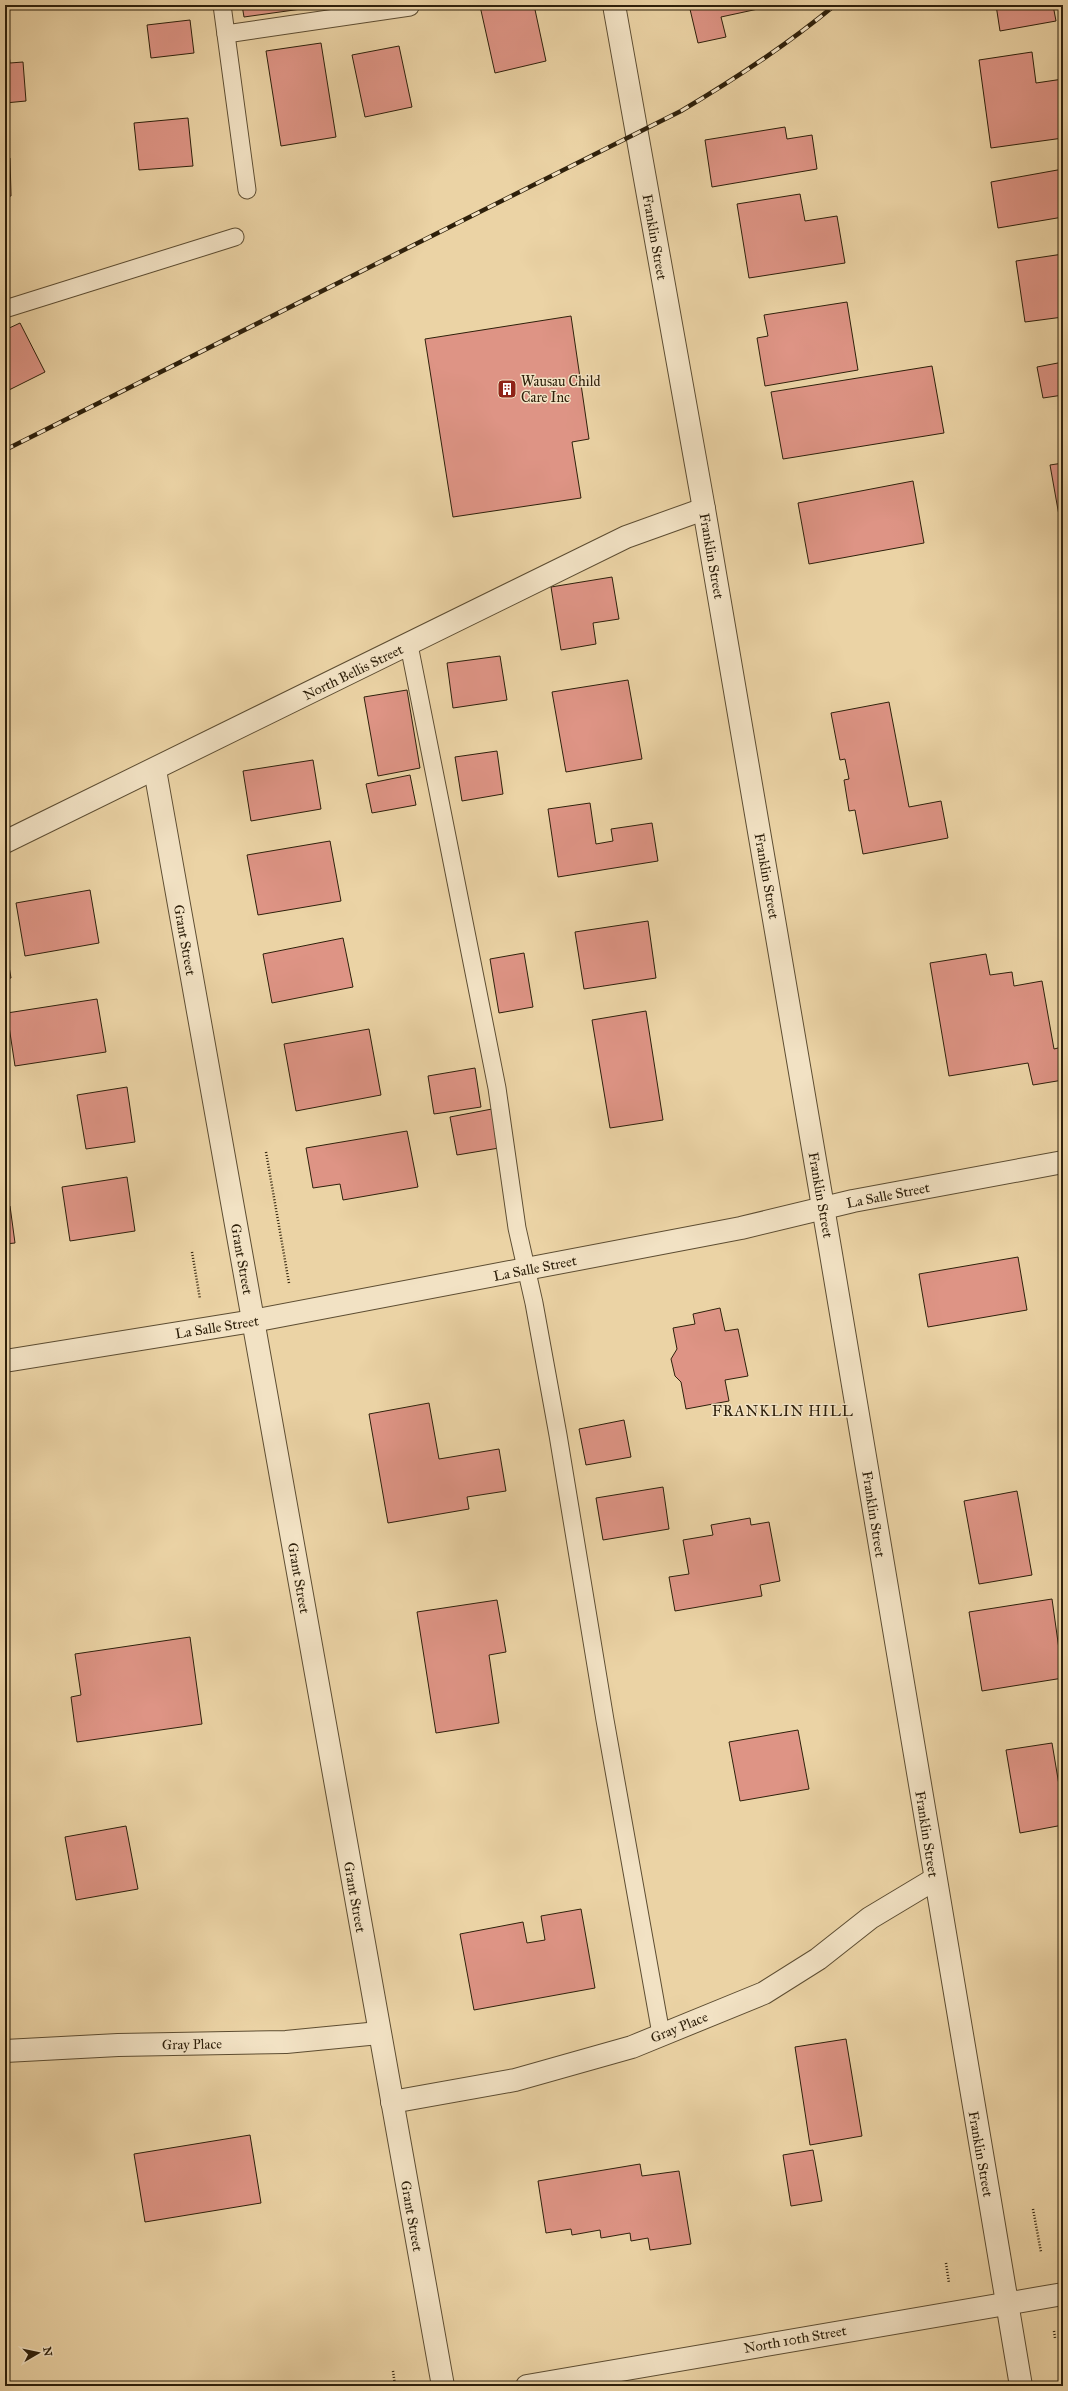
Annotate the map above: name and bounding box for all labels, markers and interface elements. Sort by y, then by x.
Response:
street label: Franklin Street [639,193,670,281]
place label: Wausau Child Care Inc [521,373,600,406]
building icon: Wausau Child Care Inc [496,378,518,400]
street label: Franklin Street [696,512,727,600]
street label: North Bellis Street [300,641,406,704]
street label: Franklin Street [751,832,782,920]
street label: Grant Street [170,903,199,977]
street label: Franklin Street [805,1151,836,1239]
street label: La Salle Street [845,1179,931,1212]
street label: Grant Street [227,1222,256,1296]
street label: La Salle Street [492,1252,578,1285]
street label: La Salle Street [174,1312,260,1342]
district label: FRANKLIN HILL [712,1402,854,1420]
street label: Franklin Street [858,1470,889,1558]
street label: Grant Street [284,1541,313,1615]
street label: Franklin Street [911,1790,942,1878]
street label: Grant Street [340,1860,369,1934]
street label: Gray Place [648,2008,710,2047]
street label: Gray Place [162,2035,222,2054]
street label: Franklin Street [965,2110,996,2198]
street label: Grant Street [397,2179,426,2253]
street label: North 10th Street [742,2322,848,2357]
north arrow [18,2333,58,2373]
text: N [40,2346,55,2358]

